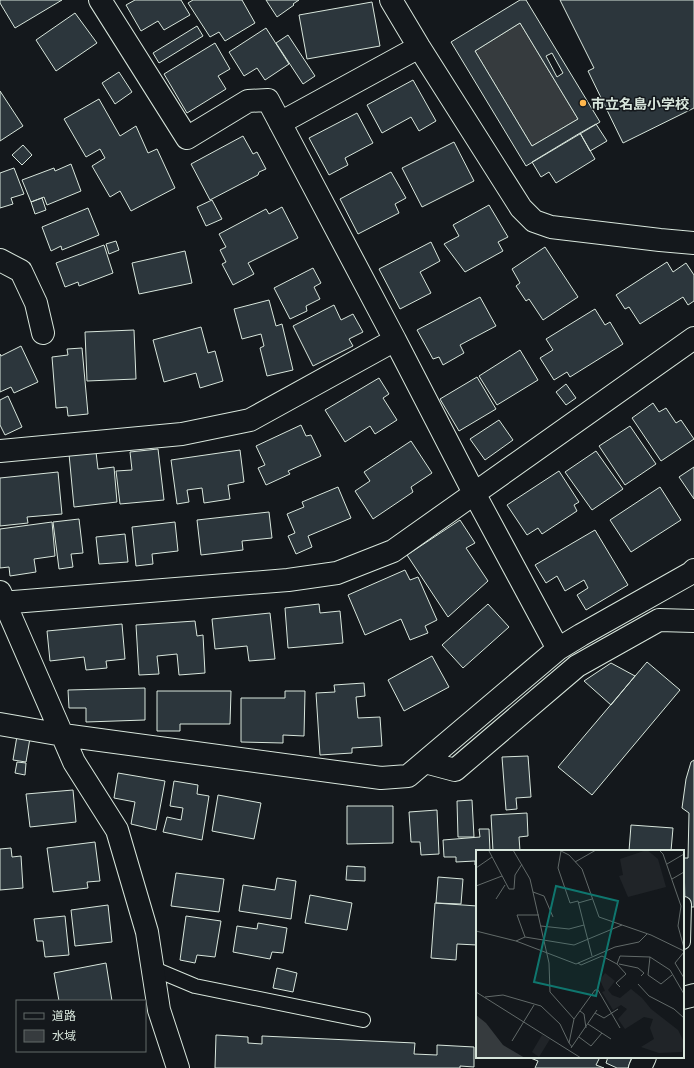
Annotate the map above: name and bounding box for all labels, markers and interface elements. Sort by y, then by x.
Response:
place label: 市立名島小学校 [591,93,689,114]
marker: 市立名島小学校 [578,98,588,108]
inset map [476,850,684,1058]
legend [16,1000,146,1052]
text: 道路 [52,1006,76,1025]
text: 水域 [52,1026,76,1045]

